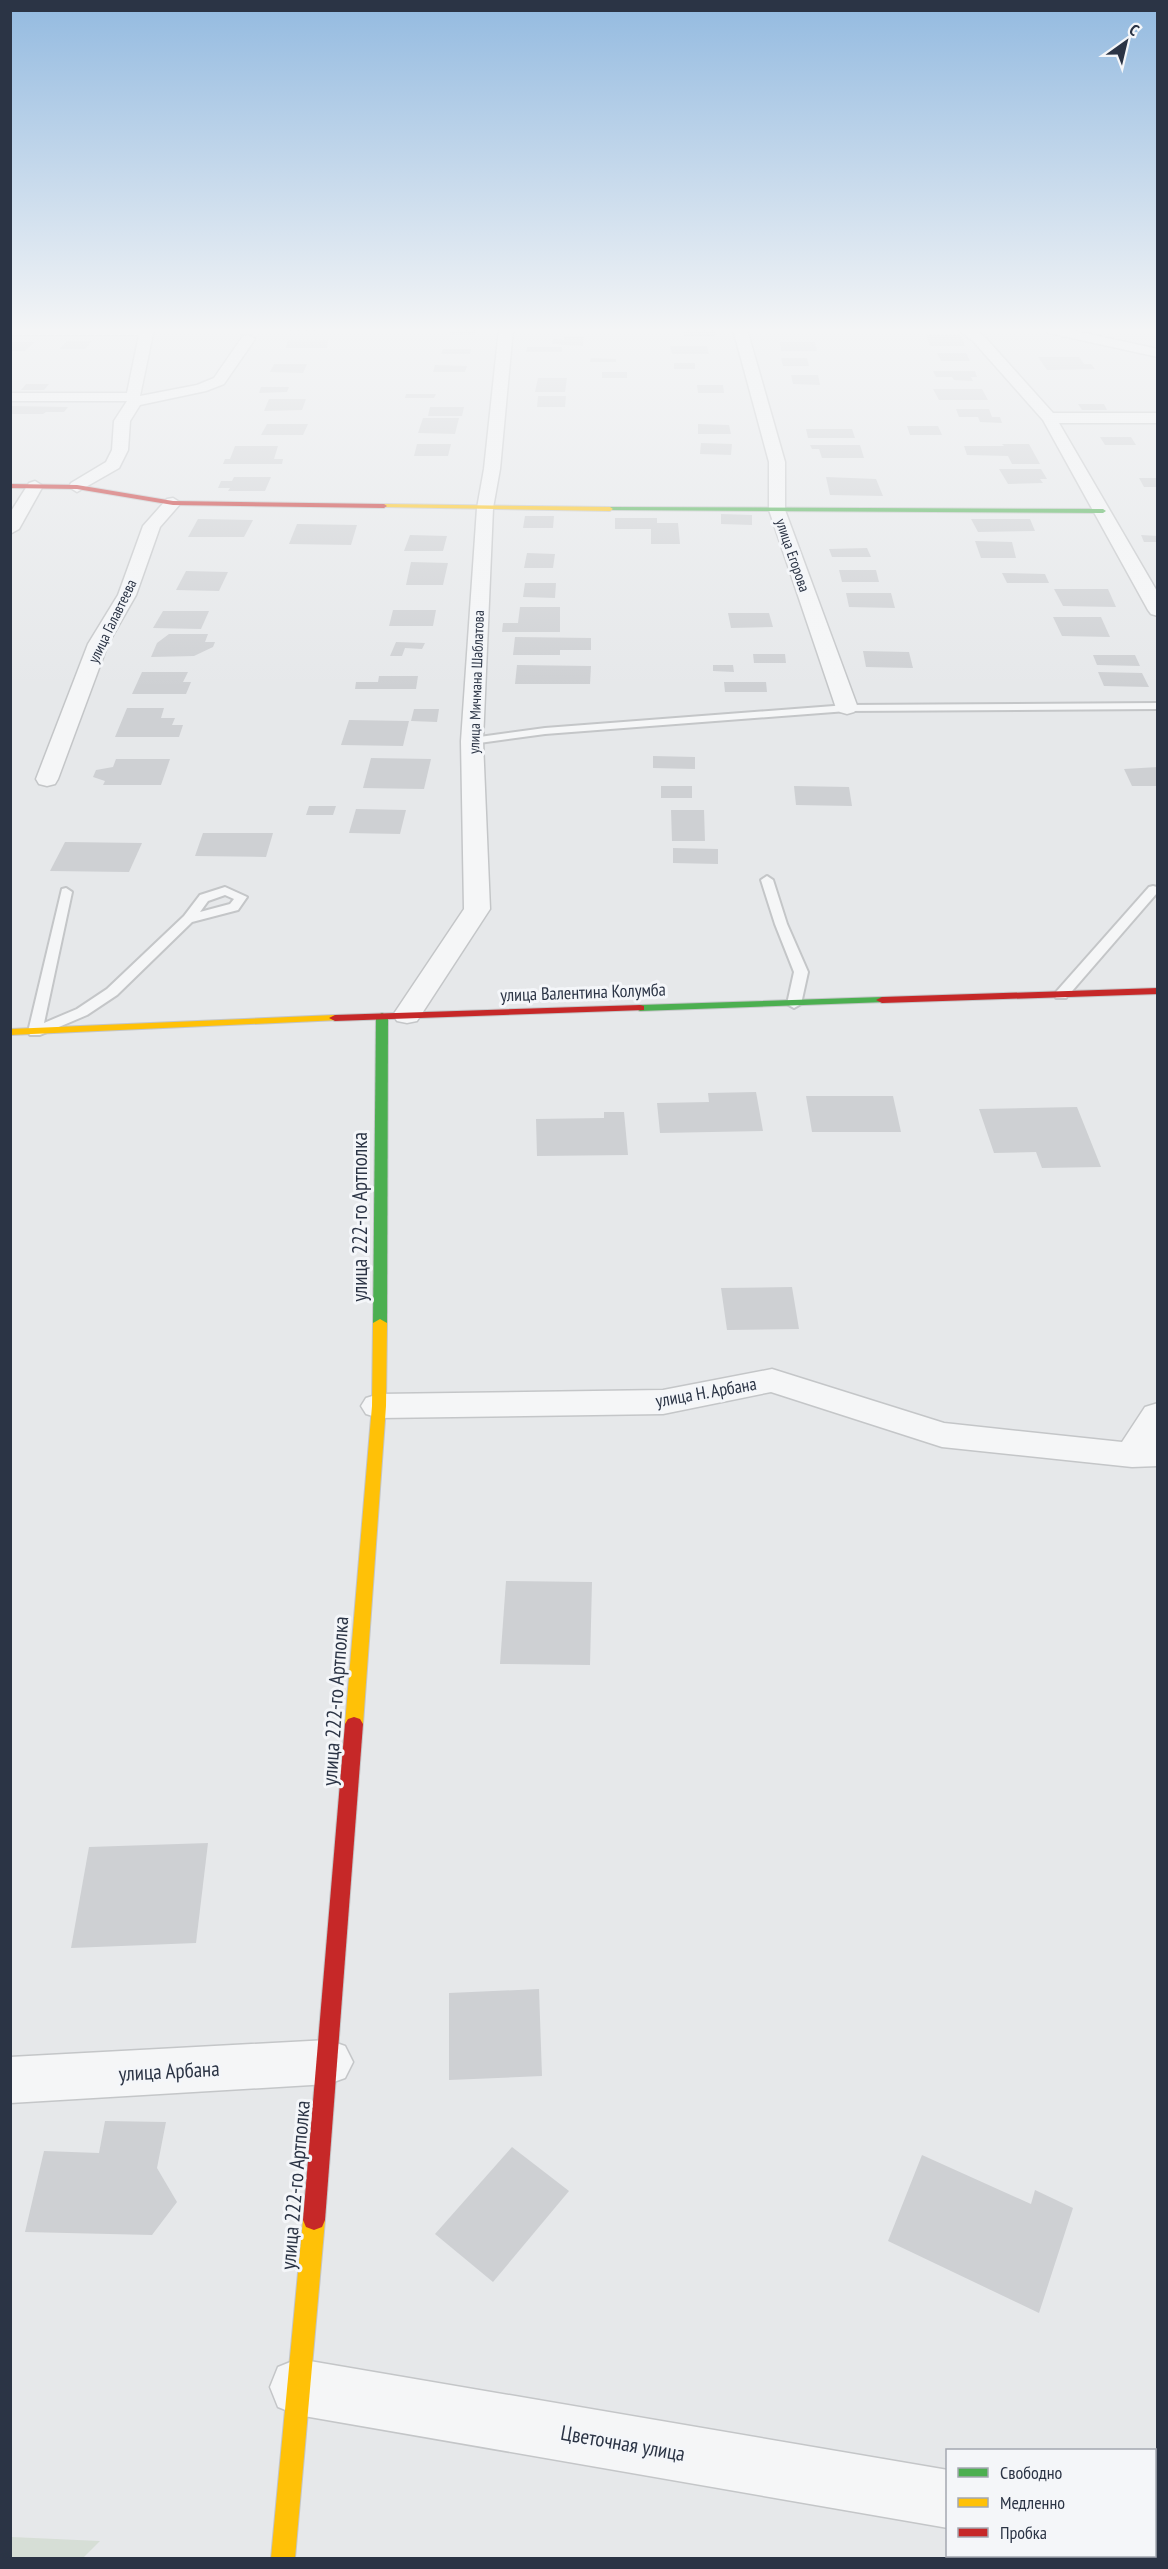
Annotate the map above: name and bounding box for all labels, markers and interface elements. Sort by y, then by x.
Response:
north arrow [1096,12,1156,72]
text: С [1126,19,1144,40]
street label: улица Егорова [772,516,814,594]
street label: улица Галавтеева [84,576,140,666]
street label: улица Мичмана Шаблатова [464,610,488,754]
street label: улица Валентина Колумба [500,978,666,1006]
street label: улица 222-го Артполка [346,1132,373,1302]
street label: улица Н. Арбана [654,1372,758,1412]
street label: улица 222-го Артполка [316,1615,354,1787]
street label: улица Арбана [118,2055,220,2087]
street label: улица 222-го Артполка [274,2099,316,2271]
street label: Цветочная улица [559,2419,687,2467]
legend [946,2449,1156,2557]
text: Свободно [1000,2461,1063,2484]
text: Медленно [1000,2491,1065,2514]
text: Пробка [1000,2521,1047,2544]

